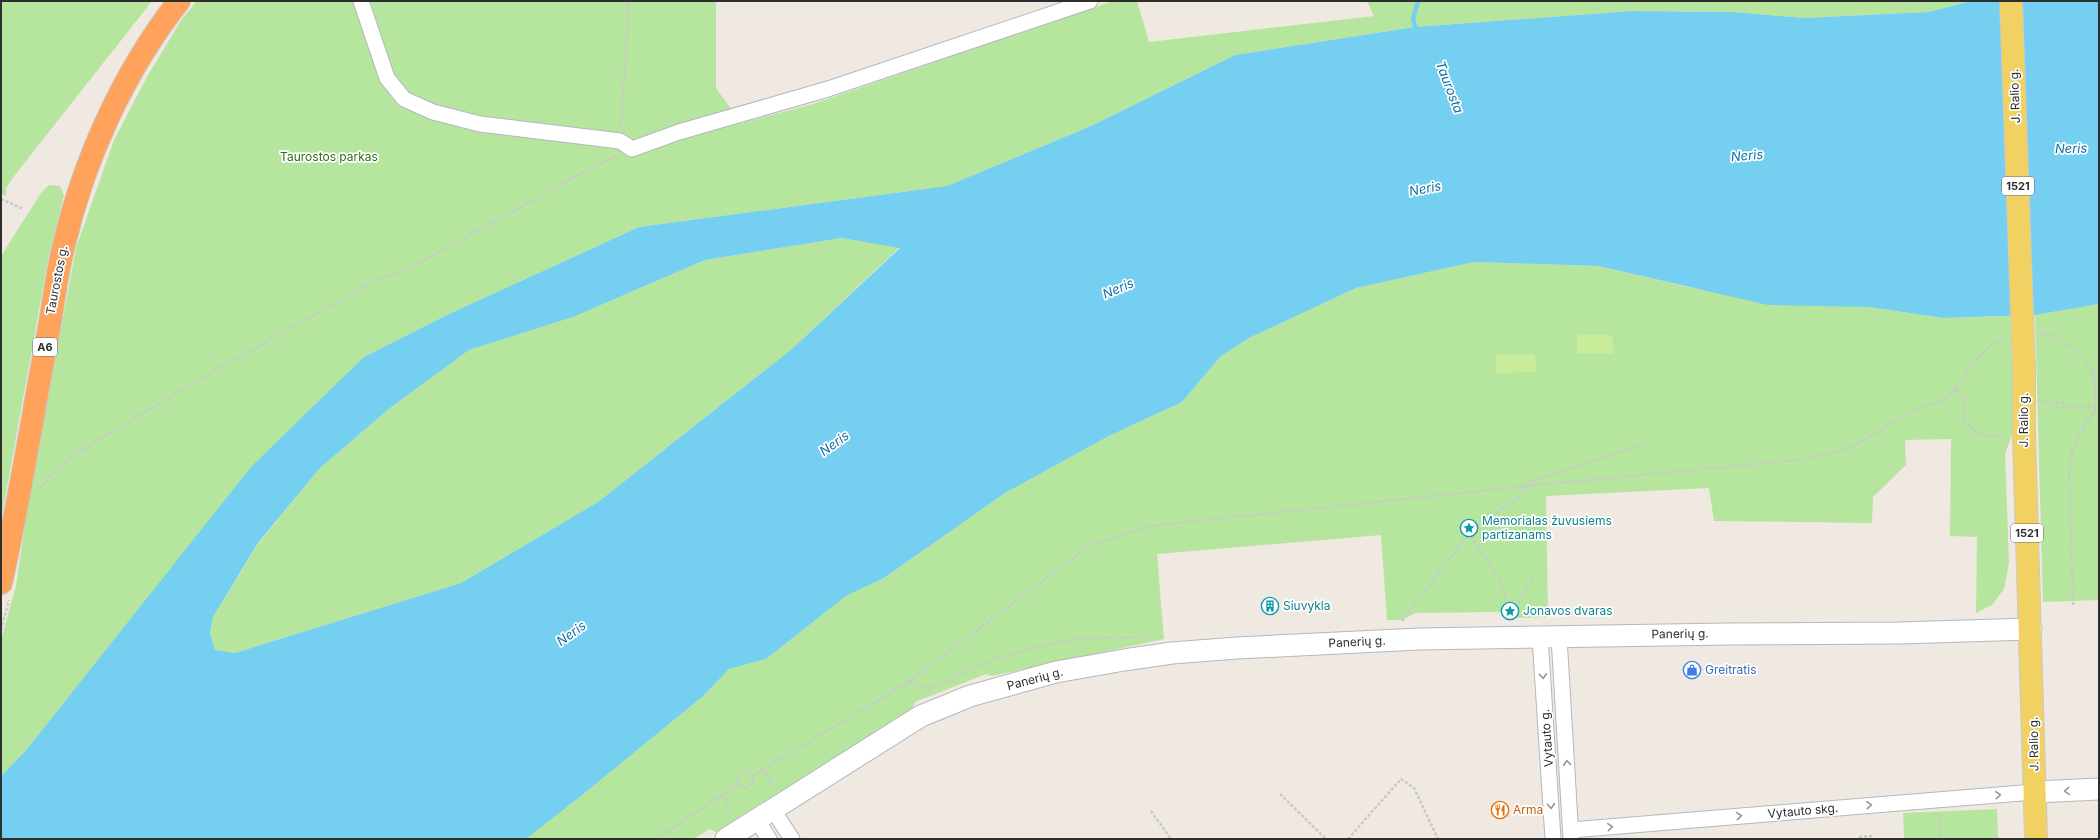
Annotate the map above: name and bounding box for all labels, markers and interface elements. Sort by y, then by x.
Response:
water label: Taurosta [1433,59,1467,115]
street label: J. Ralio g. [2006,68,2023,124]
water label: Neris [2055,140,2087,156]
water label: Neris [1730,146,1764,164]
park label: Taurostos parkas [280,149,378,164]
water label: Neris [1408,177,1443,199]
road number: 1521 [2002,177,2034,195]
street label: Taurostos g. [42,244,71,316]
water label: Neris [1100,274,1136,302]
road number: A6 [33,338,57,356]
street label: J. Ralio g. [2016,393,2031,447]
water label: Neris [816,427,852,459]
place label: Memorialas žuvusiems partizanams [1482,513,1612,542]
place icon: Memorialas žuvusiems partizanams [1459,518,1479,538]
road number: 1521 [2011,524,2043,542]
building icon: Siuvykla [1260,596,1280,616]
place label: Siuvykla [1283,598,1330,613]
place icon: Jonavos dvaras [1500,601,1520,621]
place label: Jonavos dvaras [1523,603,1613,618]
water label: Neris [553,617,589,649]
street label: Panerių g. [1651,626,1709,641]
street label: Panerių g. [1328,633,1386,650]
shop icon: Greitratis [1682,660,1702,680]
place label: Greitratis [1705,662,1757,677]
street label: Panerių g. [1005,664,1065,693]
one-way arrow [1538,673,1547,679]
street label: Vytauto g. [1537,708,1556,768]
street label: J. Ralio g. [2026,716,2041,772]
one-way arrow [1562,760,1571,766]
one-way arrow [2064,787,2070,796]
one-way arrow [1995,791,2002,800]
restaurant icon: Arma [1490,800,1510,820]
street label: Vytauto skg. [1767,800,1839,821]
one-way arrow [1866,801,1872,810]
place label: Arma [1513,802,1543,817]
one-way arrow [1546,803,1555,809]
one-way arrow [1736,812,1742,821]
one-way arrow [1607,822,1613,831]

